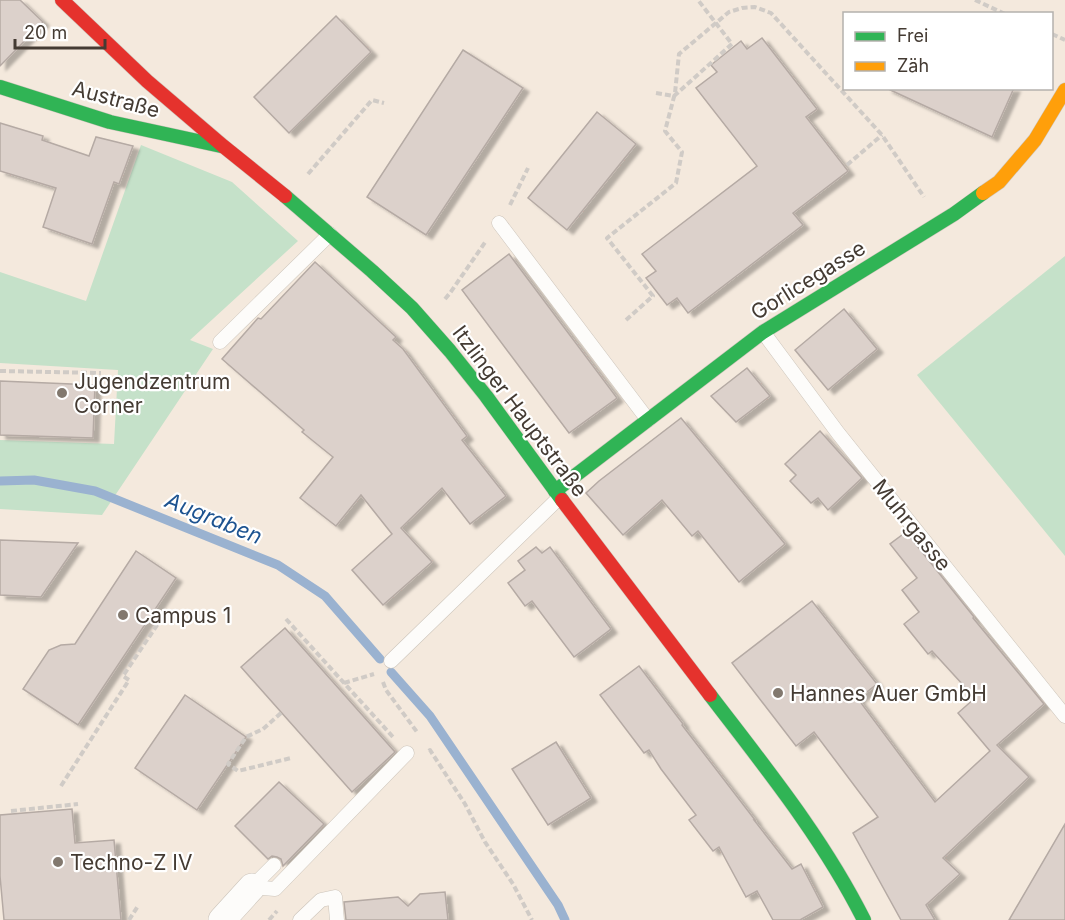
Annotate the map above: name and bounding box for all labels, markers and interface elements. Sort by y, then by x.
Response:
scale bar [15,12,105,50]
legend [843,12,1053,90]
text: 20 m [24,22,67,43]
text: Frei [897,25,928,46]
text: Zäh [897,55,929,76]
street label: Austraße [69,75,163,123]
street label: Gorlicegasse [746,235,870,325]
street label: Itzlinger Hauptstraße [447,320,593,502]
place label: Jugendzentrum Corner [74,369,230,418]
marker: Jugendzentrum Corner [55,386,69,400]
street label: Muhrgasse [868,474,956,576]
water label: Augraben [161,486,266,549]
place label: Campus 1 [135,603,231,628]
marker: Campus 1 [116,608,130,622]
place label: Hannes Auer GmbH [790,681,987,706]
marker: Hannes Auer GmbH [771,686,785,700]
place label: Techno-Z IV [70,850,192,875]
marker: Techno-Z IV [51,855,65,869]

